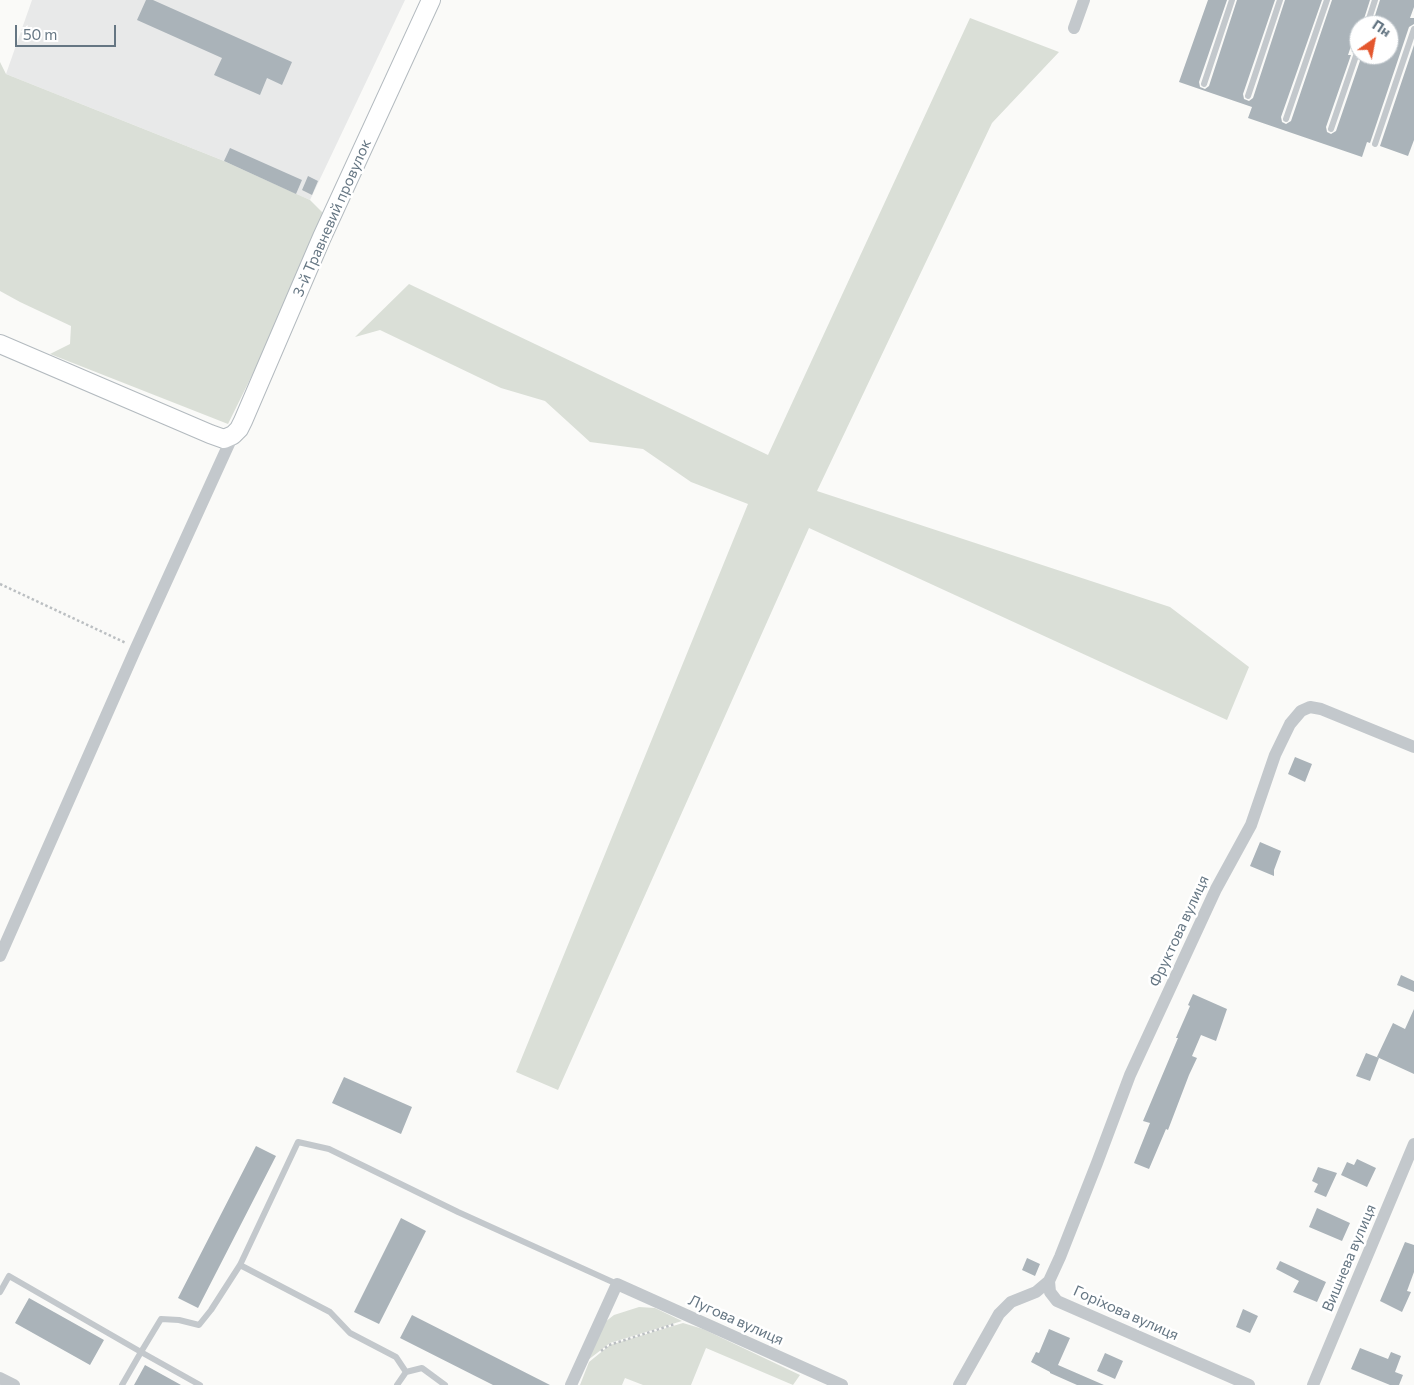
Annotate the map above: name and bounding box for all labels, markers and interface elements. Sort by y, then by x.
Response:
scale bar [18,15,119,47]
north arrow [1349,15,1399,65]
text: Пн [1369,16,1394,40]
text: 50 m [23,25,57,43]
street label: 3-й Травневий провулок [289,136,375,300]
street label: Фруктова вулиця [1145,872,1213,990]
street label: Вишнева вулиця [1318,1202,1380,1314]
street label: Горіхова вулиця [1071,1282,1181,1344]
street label: Лугова вулиця [686,1291,786,1349]

